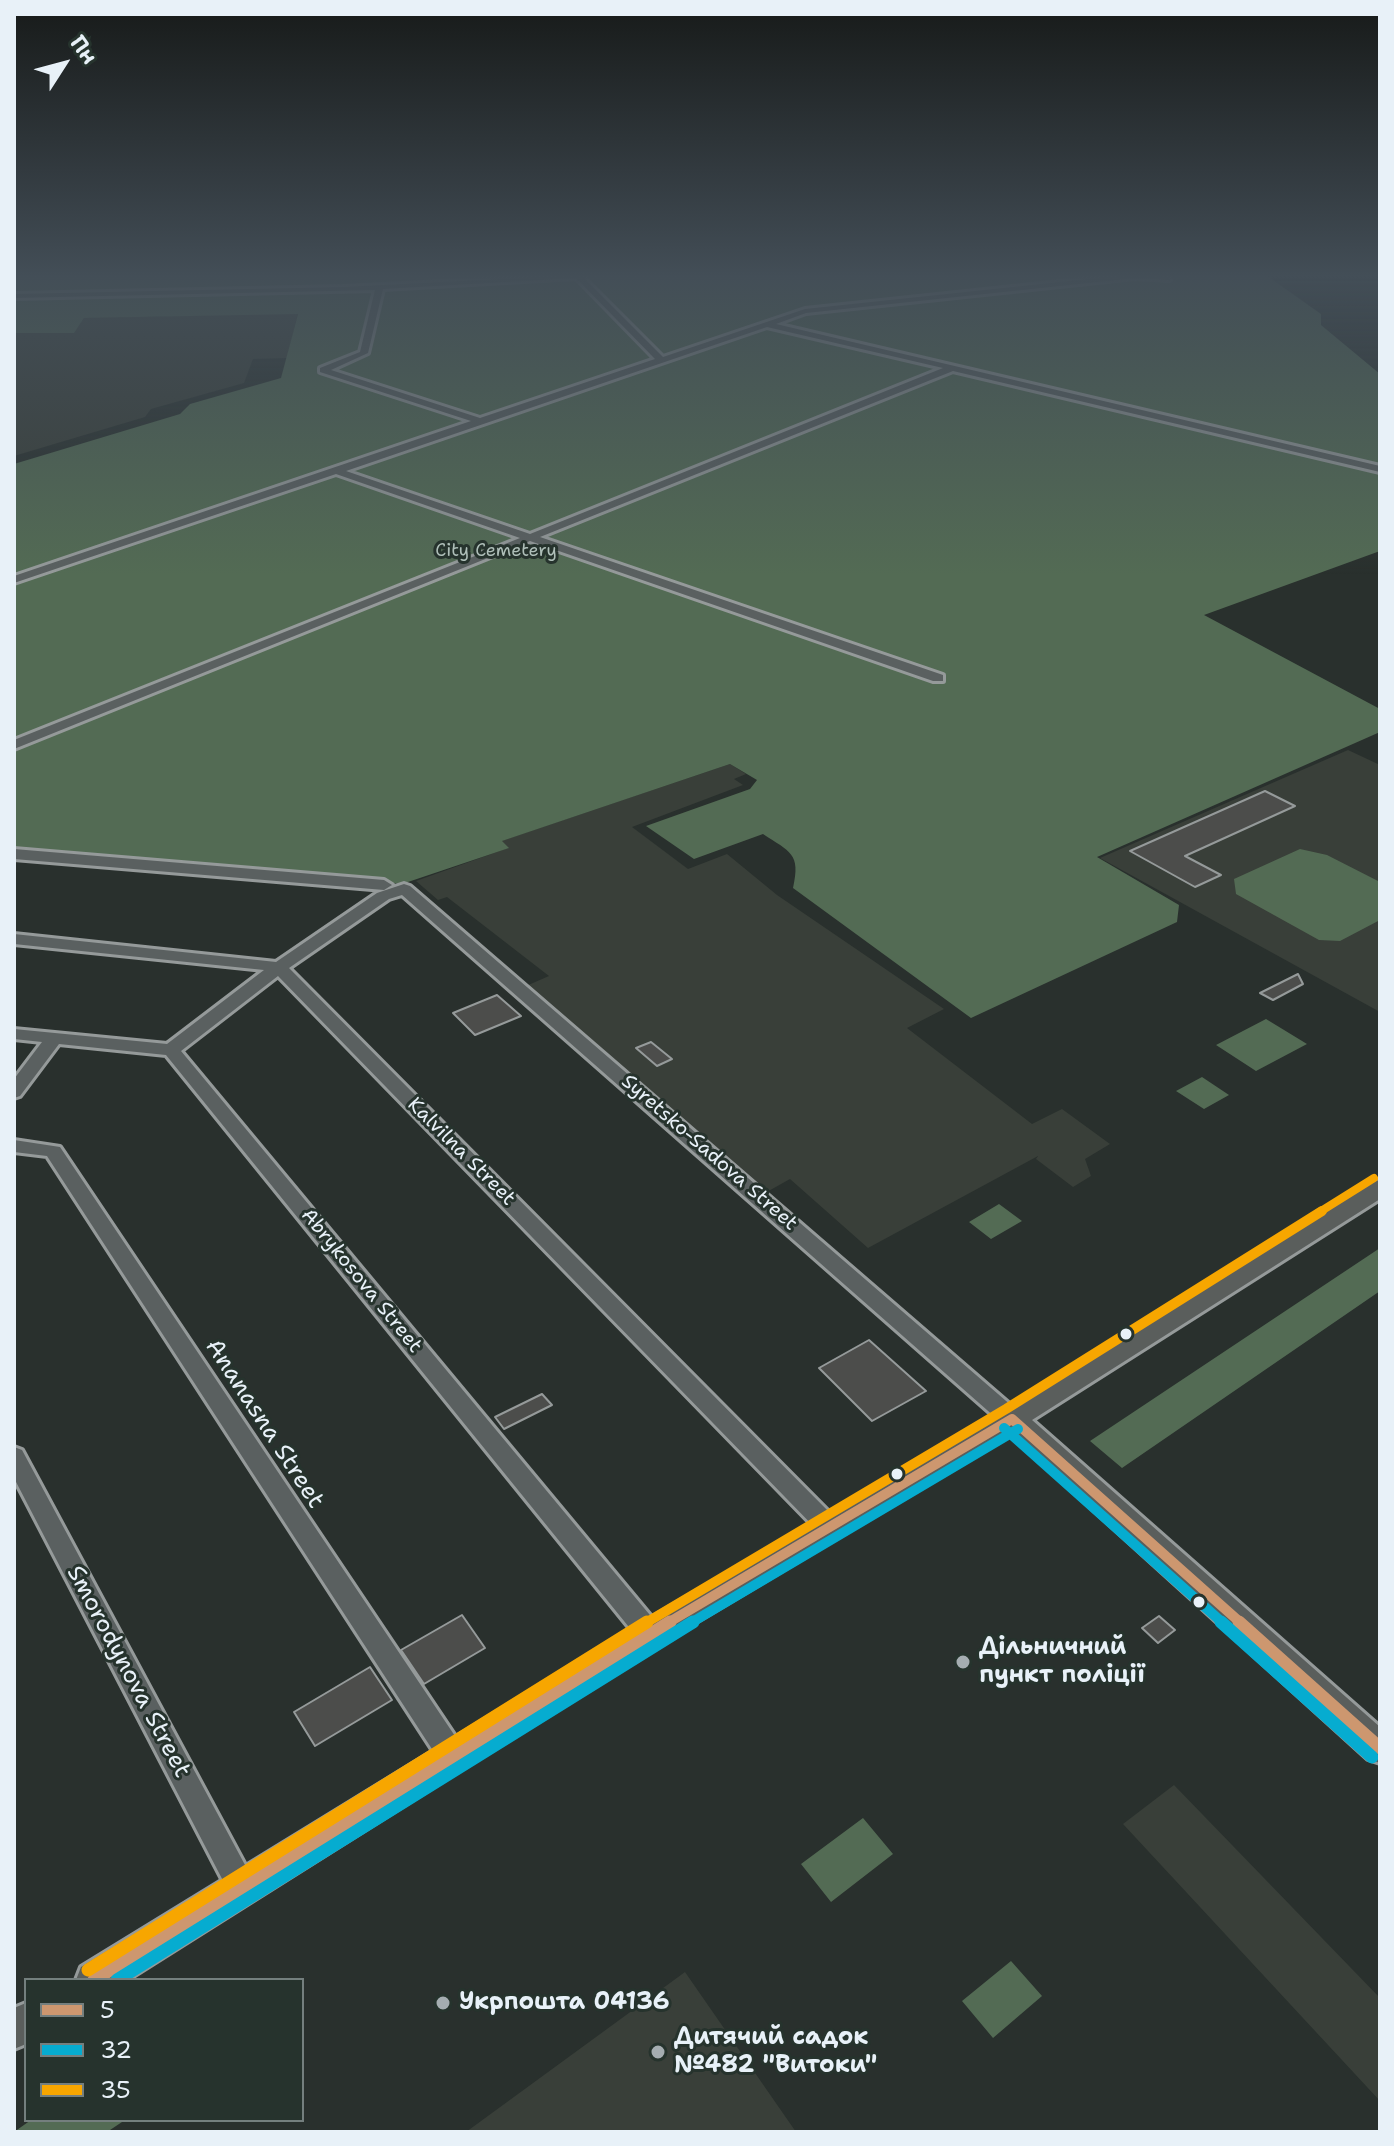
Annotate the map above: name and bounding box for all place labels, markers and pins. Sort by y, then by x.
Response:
unlabelled marker [1118,1326,1134,1342]
unlabelled marker [889,1466,905,1482]
unlabelled marker [1191,1594,1207,1610]
place label: Дільничний пункт поліції [979,1634,1145,1690]
marker: Дільничний пункт поліції [954,1653,972,1671]
place label: Укрпошта 04136 [459,1989,670,2017]
marker: Укрпошта 04136 [434,1994,452,2012]
place label: Дитячий садок №482 "Витоки" [674,2024,877,2080]
marker: Дитячий садок №482 "Витоки" [649,2043,667,2061]

